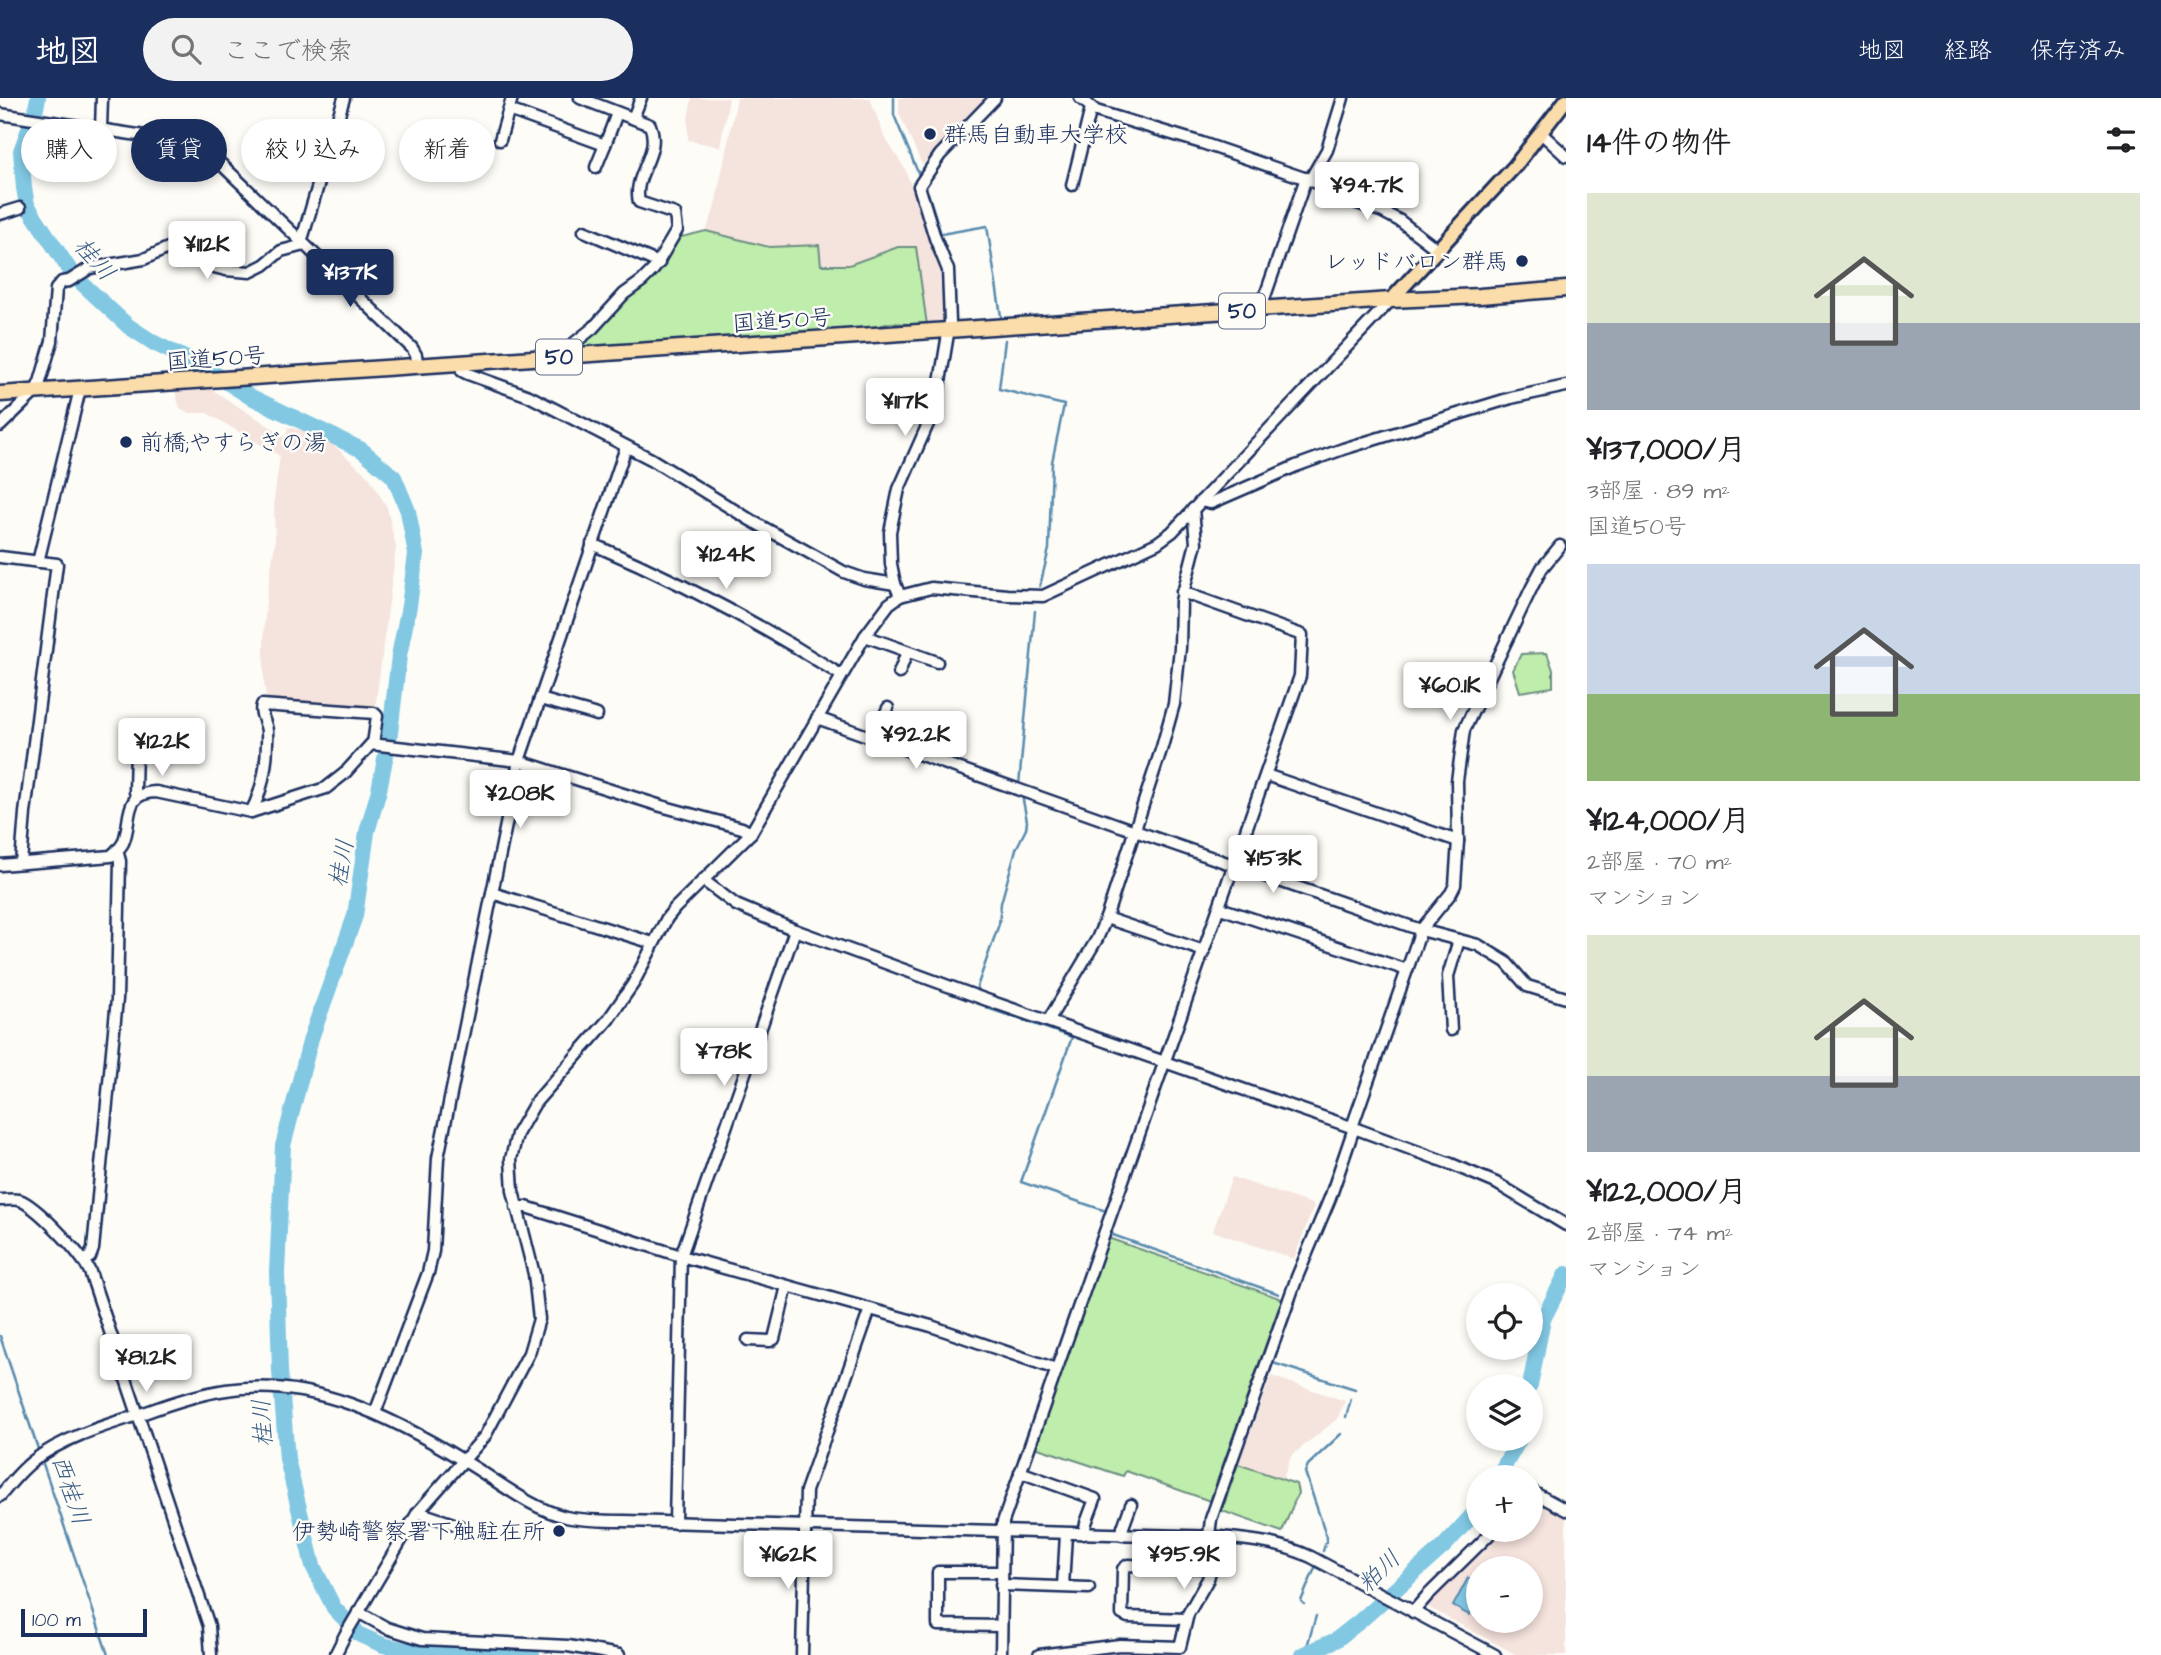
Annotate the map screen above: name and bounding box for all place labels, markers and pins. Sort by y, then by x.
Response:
place label: 群馬自動車大学校 [944,119,1128,151]
marker: 群馬自動車大学校 [922,126,938,142]
pin: ¥94.7K [1310,162,1424,222]
pin: ¥112K [158,222,256,281]
place label: レッドバロン群馬 [1324,246,1508,278]
pin: ¥137K [301,250,399,309]
marker: レッドバロン群馬 [1514,253,1530,269]
pin: ¥117K [856,378,954,438]
place label: 前橋;やすらぎの湯 [140,427,327,459]
marker: 前橋;やすらぎの湯 [118,434,134,450]
pin: ¥124K [677,532,775,591]
pin: ¥60.1K [1393,662,1507,722]
pin: ¥92.2K [859,712,973,771]
pin: ¥122K [113,718,211,778]
pin: ¥208K [471,770,569,830]
pin: ¥153K [1224,836,1322,895]
pin: ¥78K [683,1028,765,1088]
pin: ¥81.2K [89,1334,203,1394]
place label: 伊勢崎警察署下触駐在所 [292,1516,545,1548]
marker: 伊勢崎警察署下触駐在所 [551,1523,567,1539]
pin: ¥162K [739,1532,837,1591]
pin: ¥95.9K [1127,1532,1241,1591]

